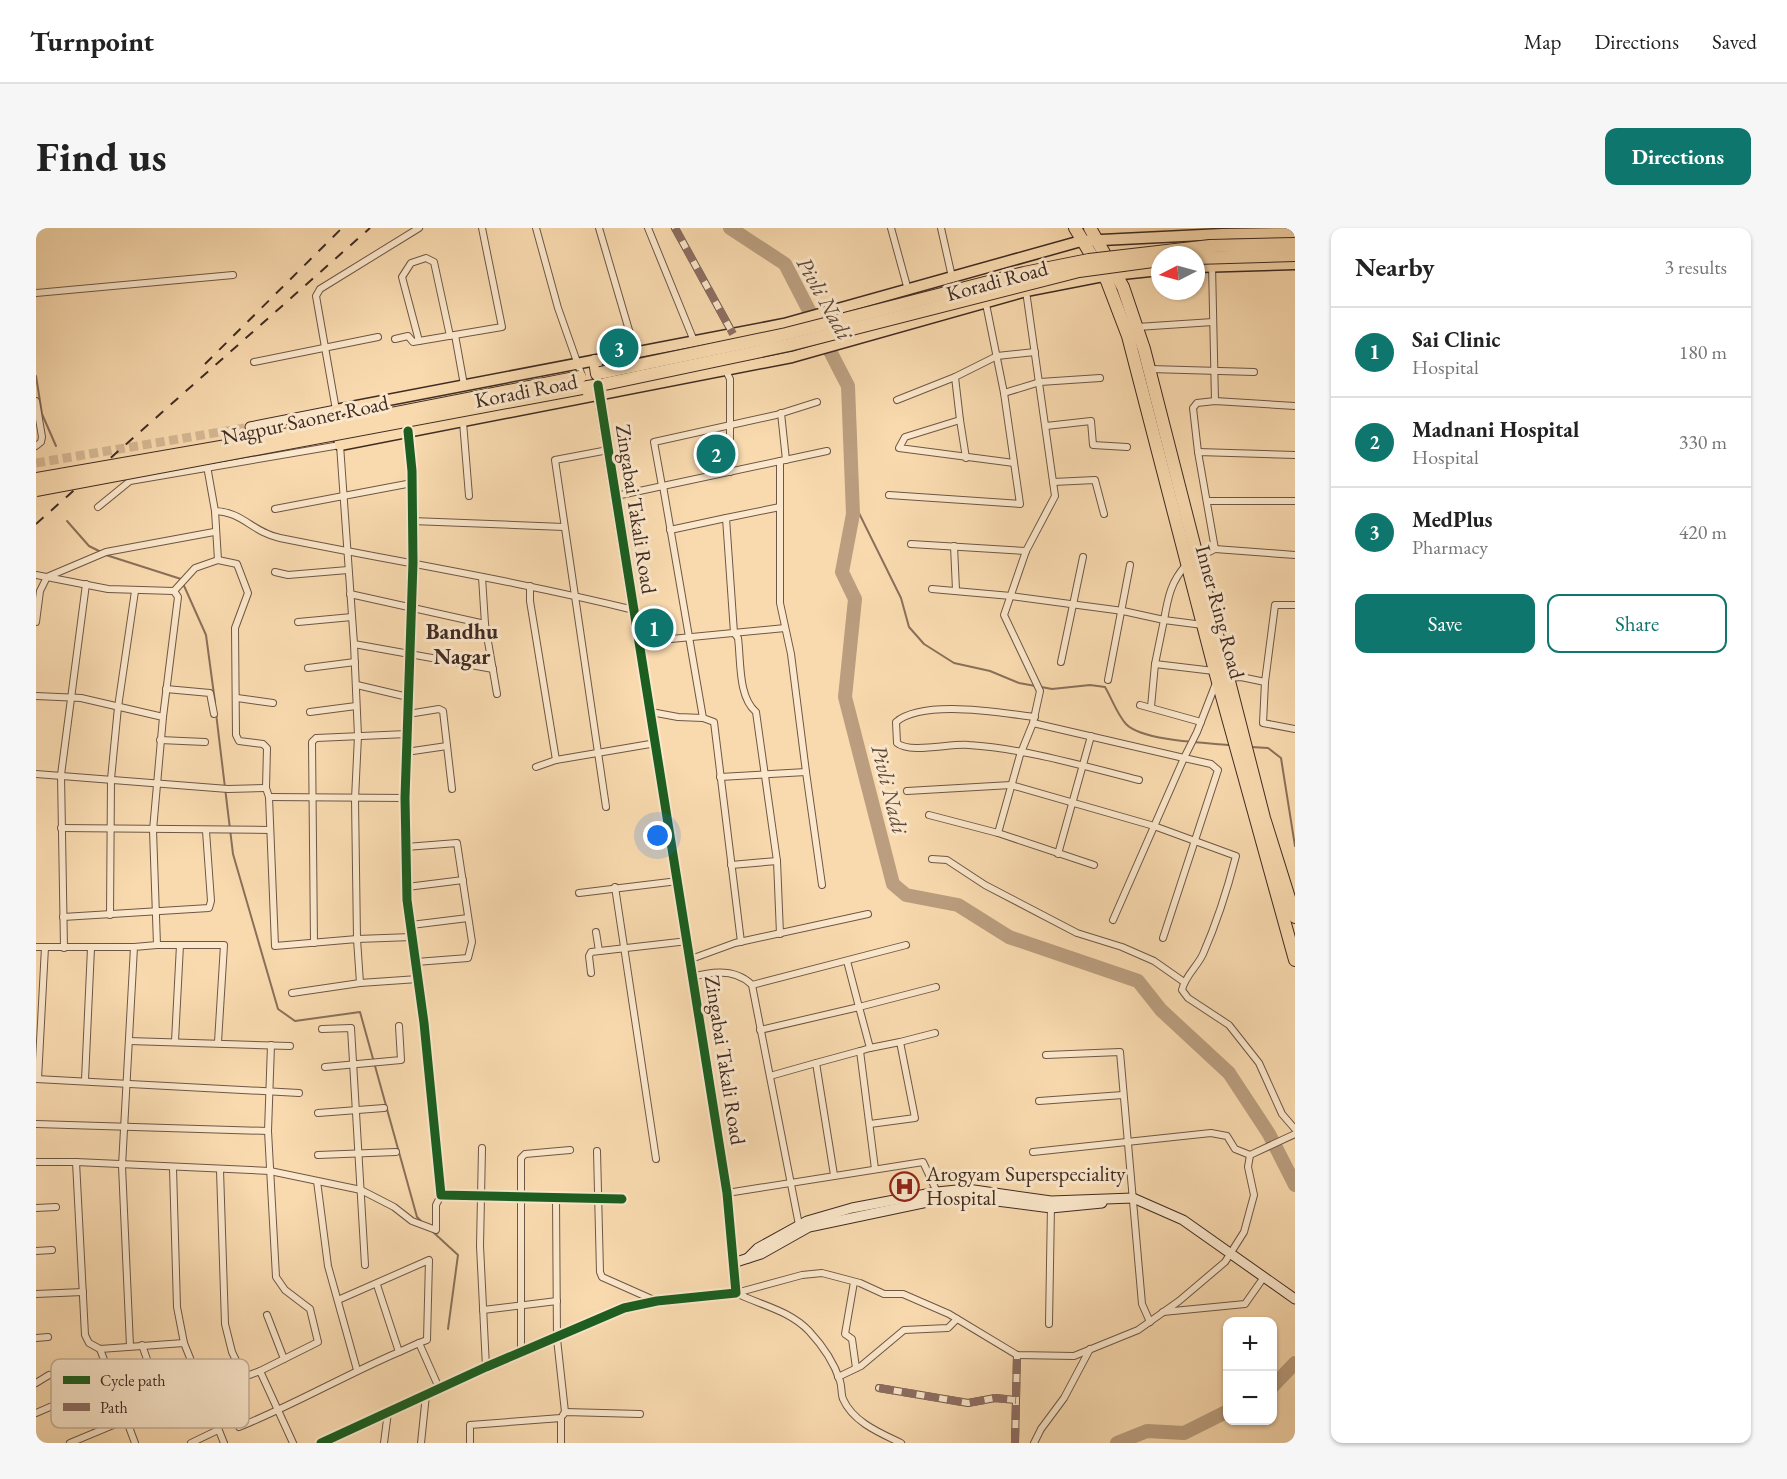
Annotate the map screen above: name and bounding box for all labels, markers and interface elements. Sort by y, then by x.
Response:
text: Turnpoint [30,23,154,59]
text: Map [1524,28,1561,55]
text: Directions [1594,28,1679,55]
text: Saved [1712,28,1757,55]
button: Directions [1605,128,1751,185]
text: Find us [36,129,167,184]
north arrow [1151,246,1205,300]
text: Nearby [1355,250,1435,284]
water label: Pivli Nadi [790,252,860,346]
street label: Koradi Road [943,254,1051,307]
text: 3 results [1664,254,1727,280]
text: Sai Clinic [1412,325,1501,354]
pin: 3 [600,326,638,370]
text: 1 [1369,339,1380,365]
text: 180 m [1679,339,1727,365]
text: Hospital [1412,354,1479,380]
street label: Koradi Road [472,367,580,414]
street label: Nagpur Saoner Road [219,389,391,450]
text: Madnani Hospital [1412,415,1579,444]
street label: Zingabai Takali Road [610,422,663,596]
text: 2 [1369,429,1380,455]
text: 330 m [1679,429,1727,455]
pin: 2 [696,432,736,476]
text: Hospital [1412,444,1479,470]
text: MedPlus [1412,505,1493,534]
text: 3 [1369,519,1380,545]
text: 420 m [1679,519,1727,545]
text: Pharmacy [1412,534,1488,560]
street label: Inner Ring Road [1190,542,1251,682]
button: Save [1355,594,1535,653]
button: Share [1547,594,1727,653]
pin: 1 [634,606,674,650]
district label: Bandhu Nagar [426,617,498,671]
water label: Pivli Nadi [864,742,915,838]
your location [643,821,672,850]
street label: Zingabai Takali Road [699,973,752,1147]
place label: Arogyam Superspeciality Hospital [925,1160,1126,1211]
hospital icon: Arogyam Superspeciality Hospital [889,1170,921,1202]
map controls [1223,1317,1277,1425]
button: + [1223,1317,1277,1371]
legend [51,1359,249,1428]
text: Cycle path [100,1370,165,1391]
button: − [1223,1371,1277,1425]
text: Path [100,1397,128,1418]

